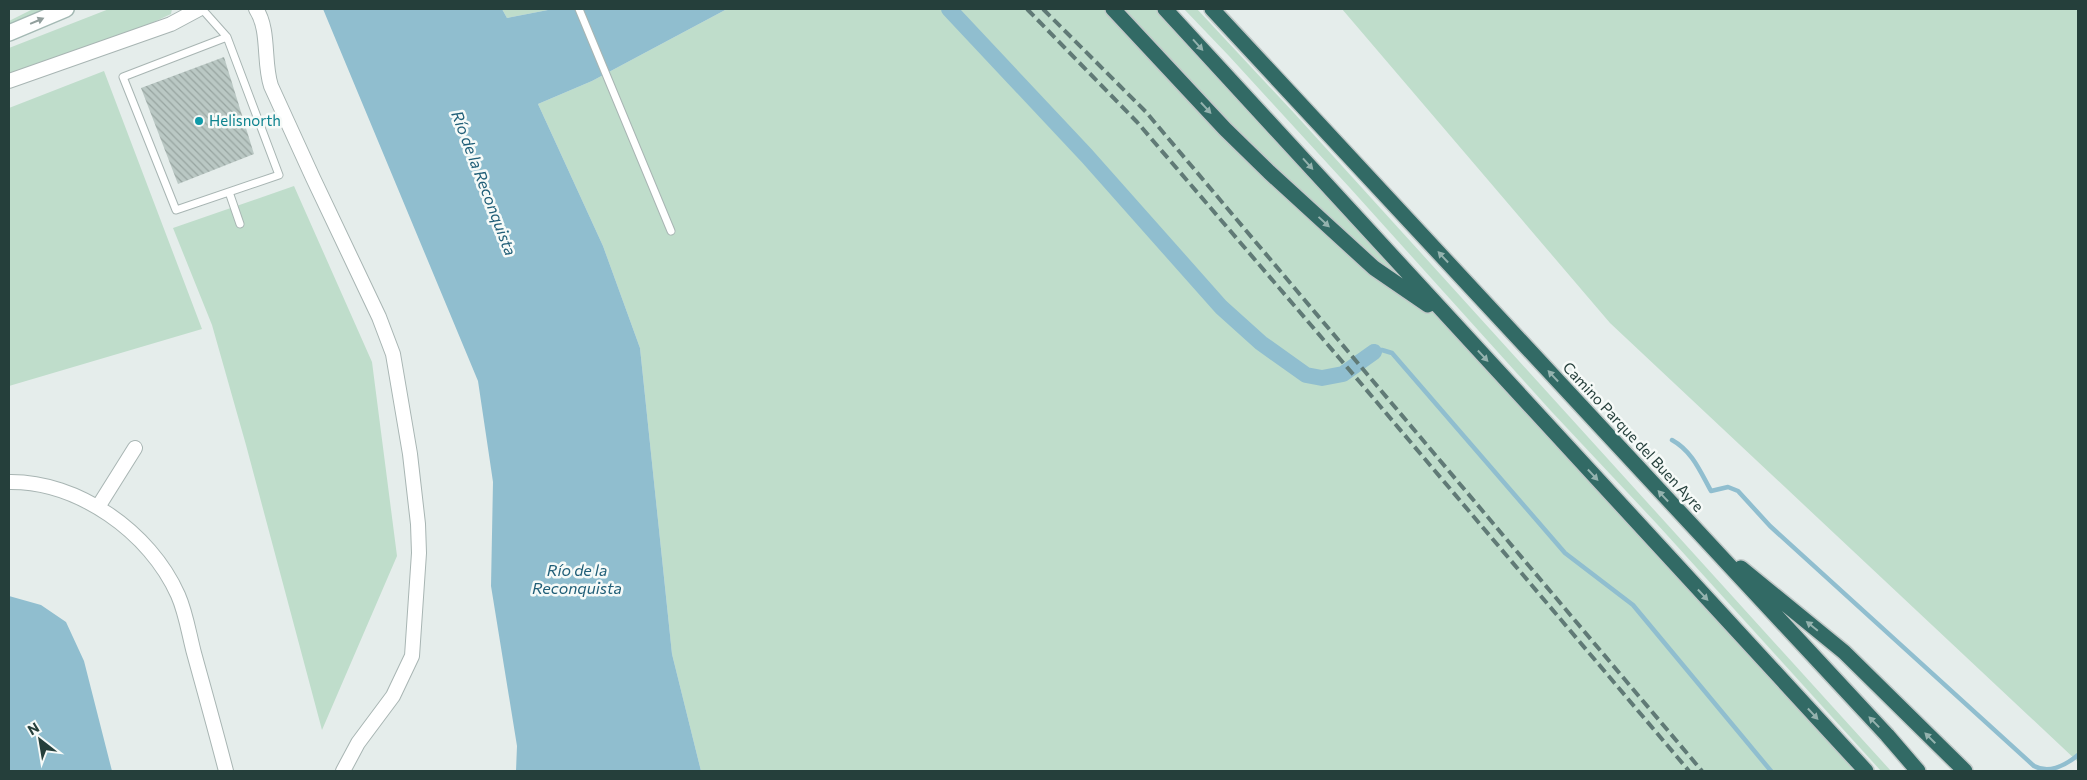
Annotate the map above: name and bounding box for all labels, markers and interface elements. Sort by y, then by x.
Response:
one-way arrow [30,16,44,24]
one-way arrow [1192,38,1204,50]
one-way arrow [1200,102,1212,114]
water label: Río de la Reconquista [448,108,521,258]
place label: Helisnorth [209,111,281,129]
marker: Helisnorth [193,115,205,127]
one-way arrow [1302,158,1313,171]
one-way arrow [1318,216,1330,228]
one-way arrow [1437,251,1449,263]
one-way arrow [1477,349,1489,361]
street label: Camino Parque del Buen Ayre [1560,358,1708,515]
one-way arrow [1547,370,1559,382]
one-way arrow [1587,469,1599,481]
one-way arrow [1657,490,1669,502]
water label: Río de la Reconquista [532,560,622,597]
one-way arrow [1697,588,1709,600]
one-way arrow [1806,621,1819,632]
one-way arrow [1807,708,1819,720]
north arrow [15,715,65,765]
one-way arrow [1868,716,1880,728]
text: N [24,718,42,738]
one-way arrow [1924,732,1936,744]

